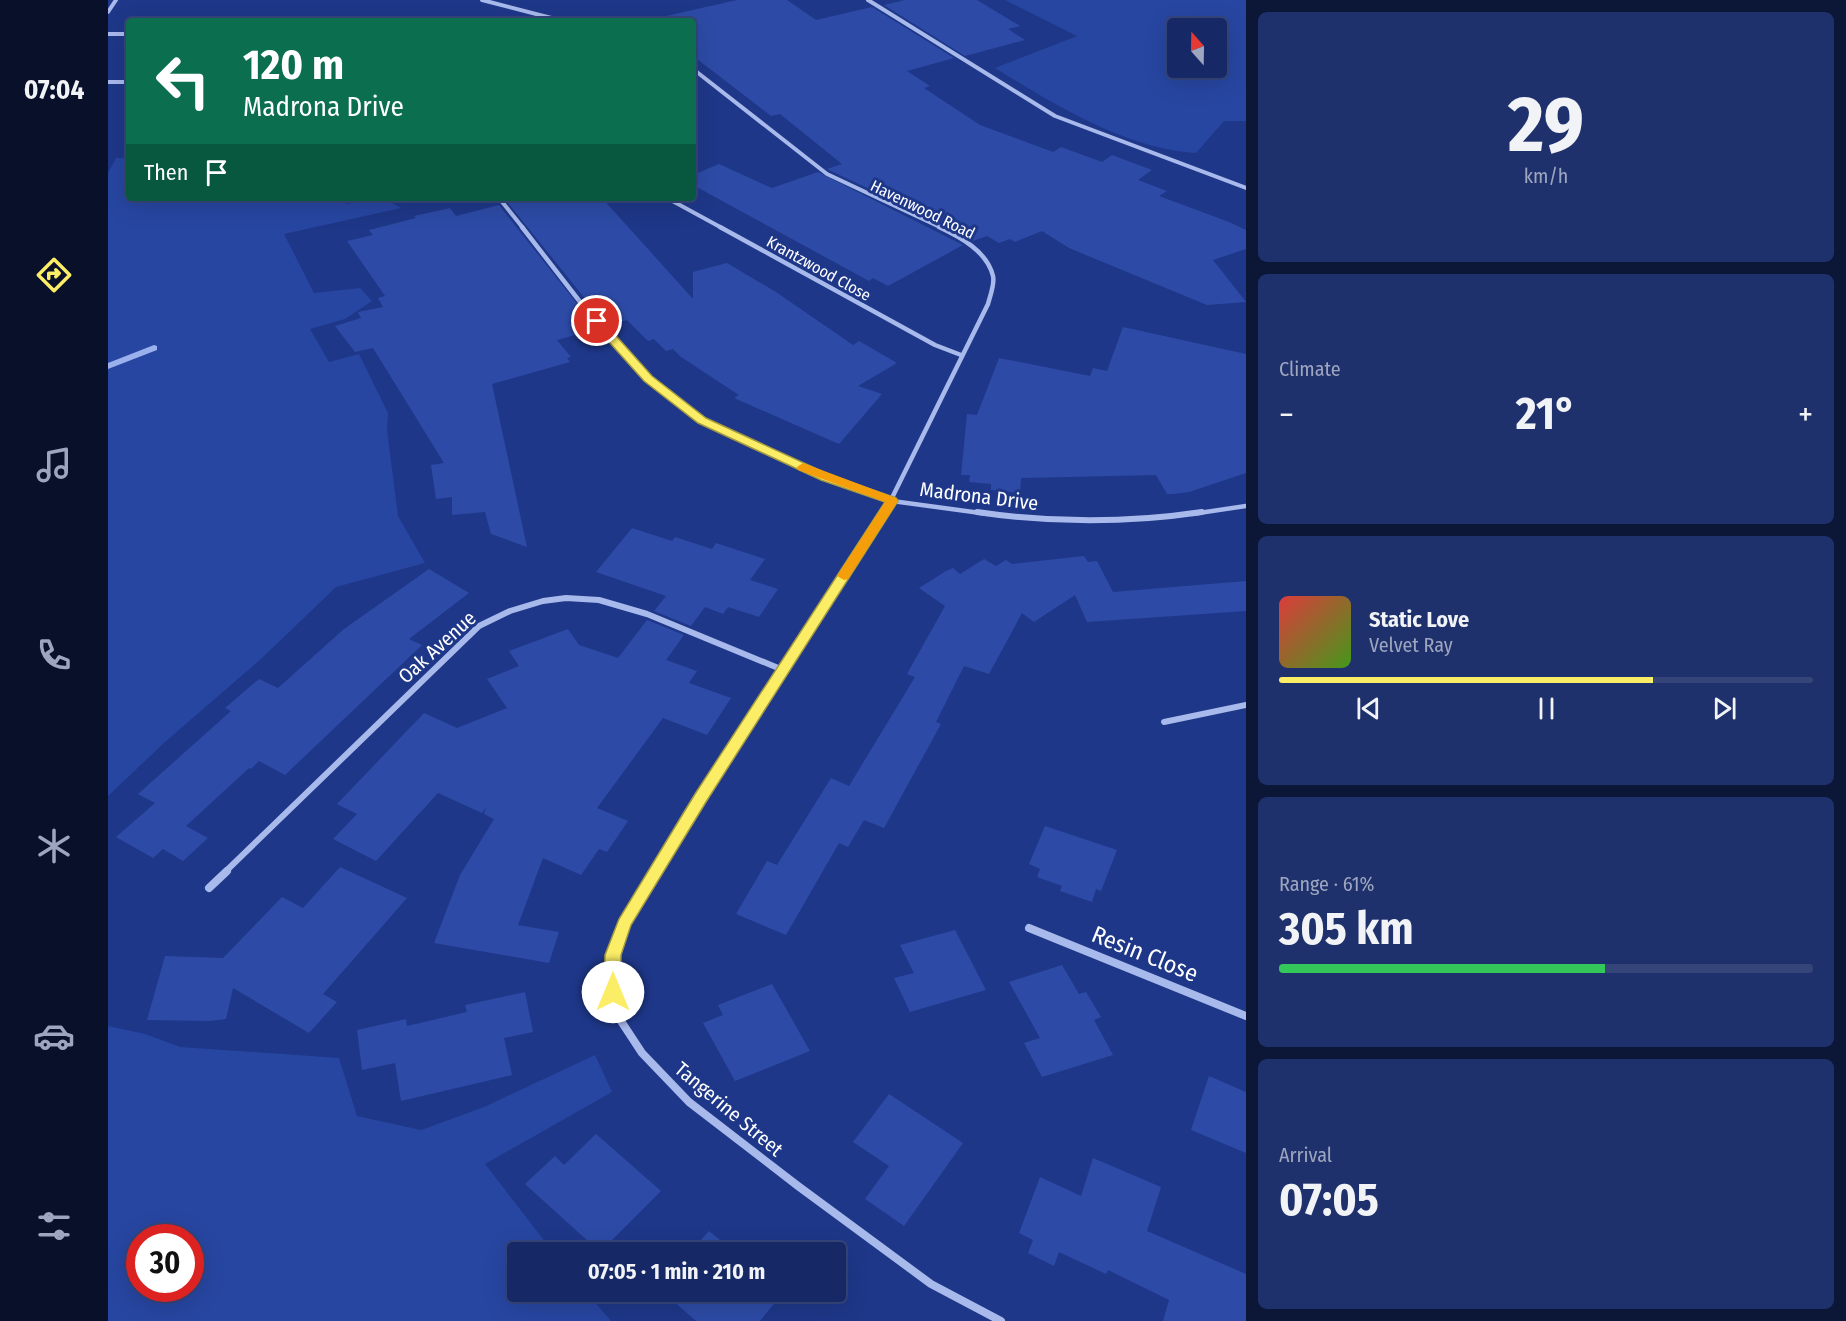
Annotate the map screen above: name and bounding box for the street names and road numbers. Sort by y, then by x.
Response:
street label: Havenwood Road [868,176,978,243]
street label: Krantzwood Close [763,232,874,305]
street label: Madrona Drive [918,477,1040,515]
street label: Oak Avenue [393,606,481,688]
street label: Resin Close [1088,920,1202,988]
street label: Tangerine Street [670,1057,788,1162]

